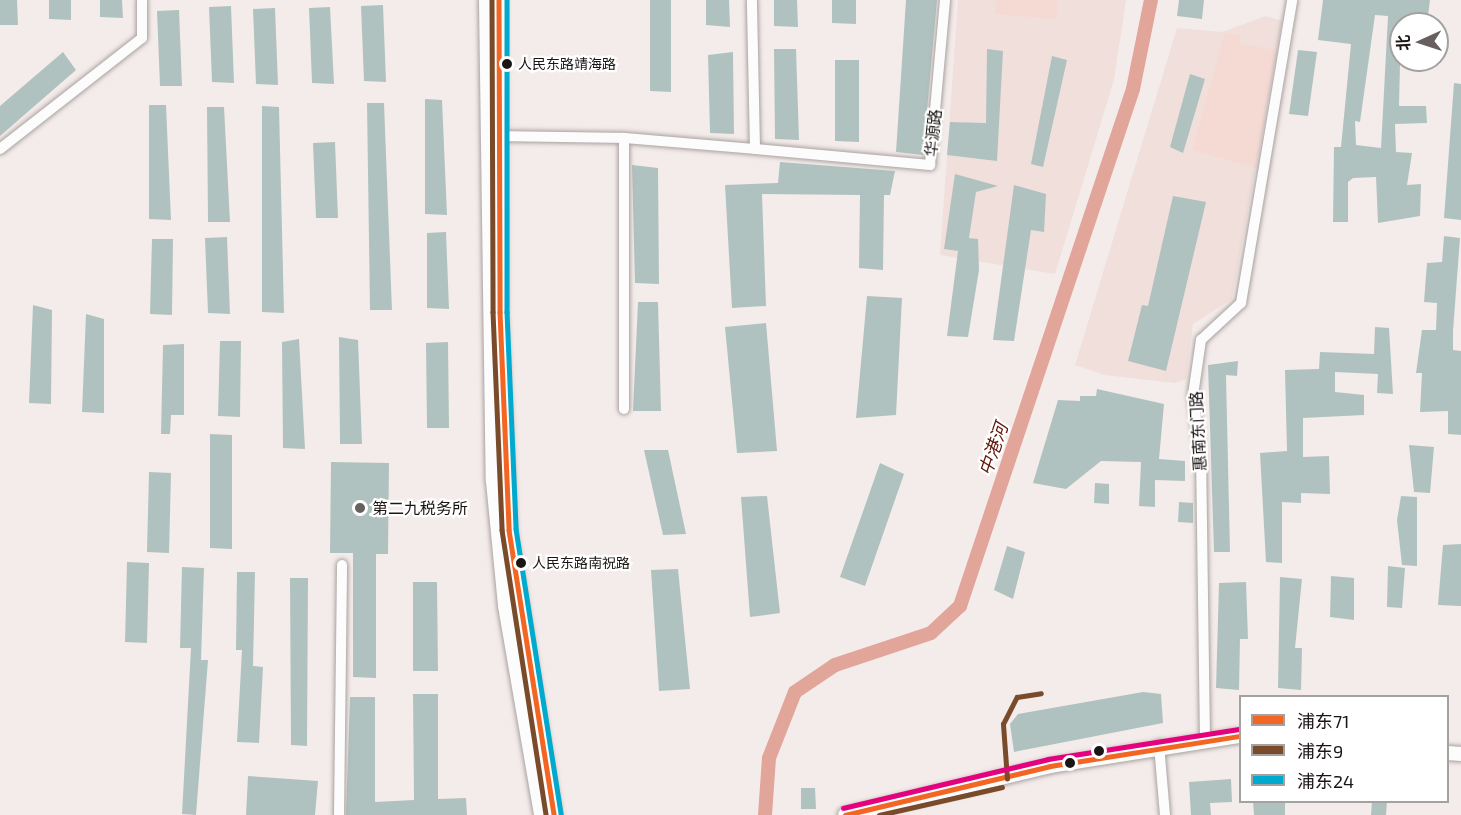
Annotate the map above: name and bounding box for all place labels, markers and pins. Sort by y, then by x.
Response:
place label: 人民东路靖海路 [518,56,616,72]
marker: 人民东路靖海路 [501,58,513,70]
place label: 第二九税务所 [372,498,468,518]
marker: 第二九税务所 [353,501,367,515]
place label: 人民东路南祝路 [532,555,630,571]
marker: 人民东路南祝路 [515,557,527,569]
unlabelled marker [1093,745,1105,757]
unlabelled marker [1064,757,1076,769]

